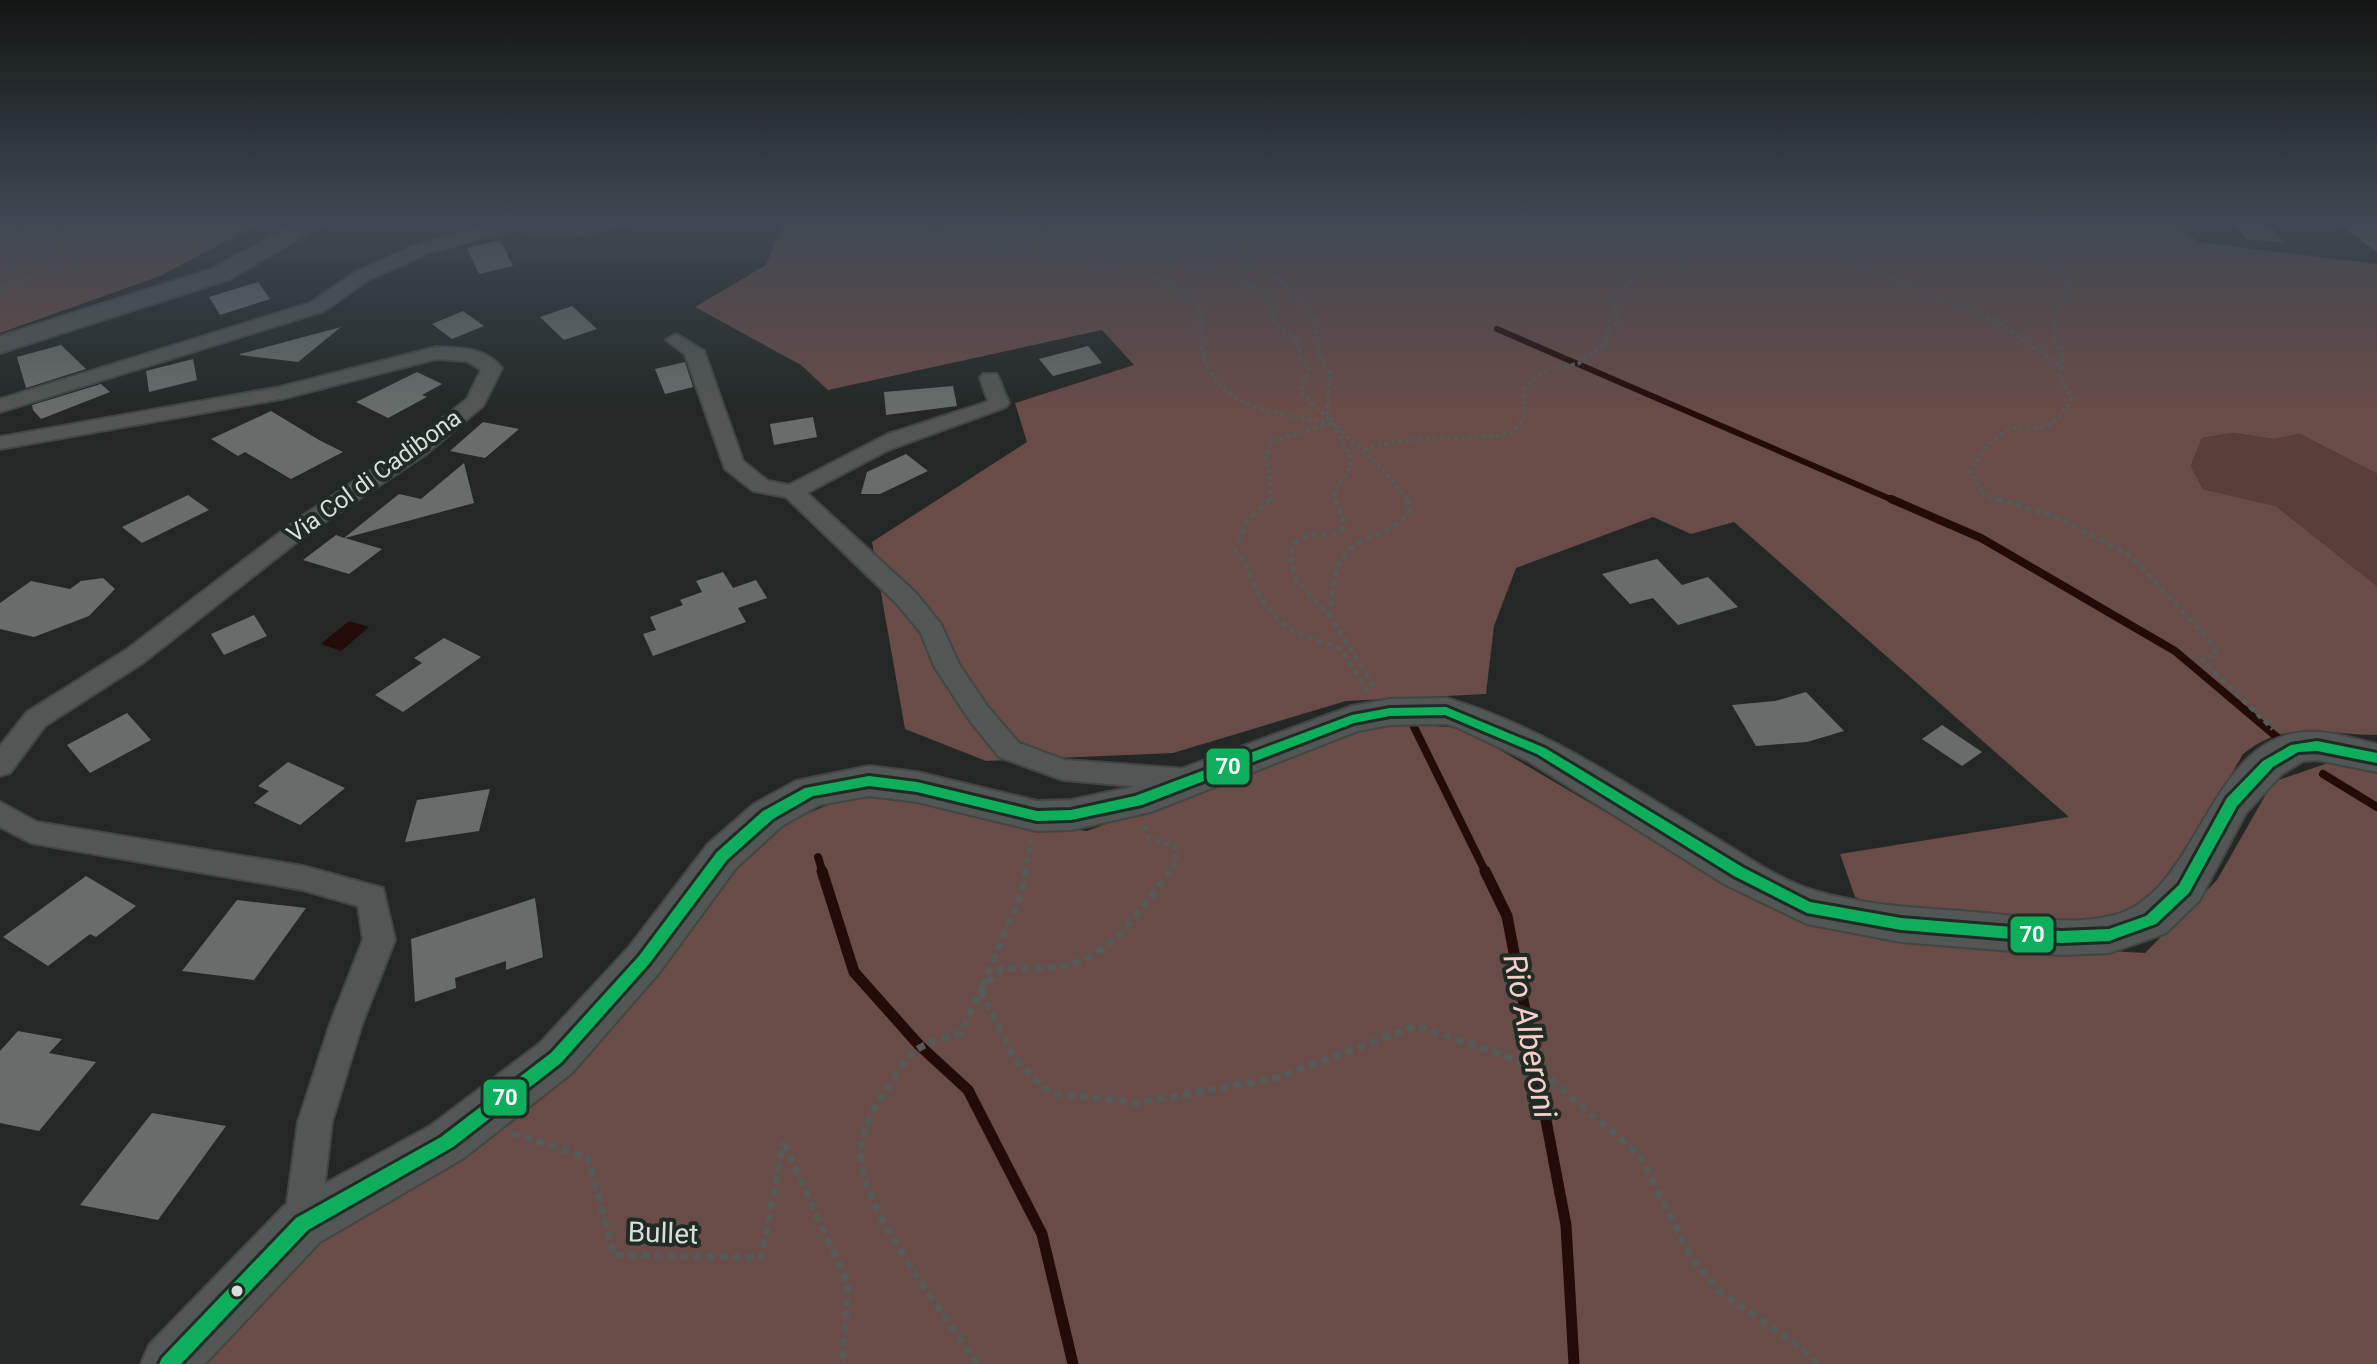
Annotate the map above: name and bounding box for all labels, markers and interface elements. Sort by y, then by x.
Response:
street label: Via Col di Cadibona [282,404,466,548]
line badge: 70 [1205,747,1251,786]
text: 70 [1215,754,1241,779]
line badge: 70 [2009,915,2055,954]
text: 70 [2019,922,2045,947]
water label: Rio Alberoni [1495,951,1565,1122]
line badge: 70 [482,1078,528,1117]
text: 70 [492,1085,518,1110]
street label: Bullet [627,1215,699,1251]
unlabelled marker [229,1283,245,1299]

